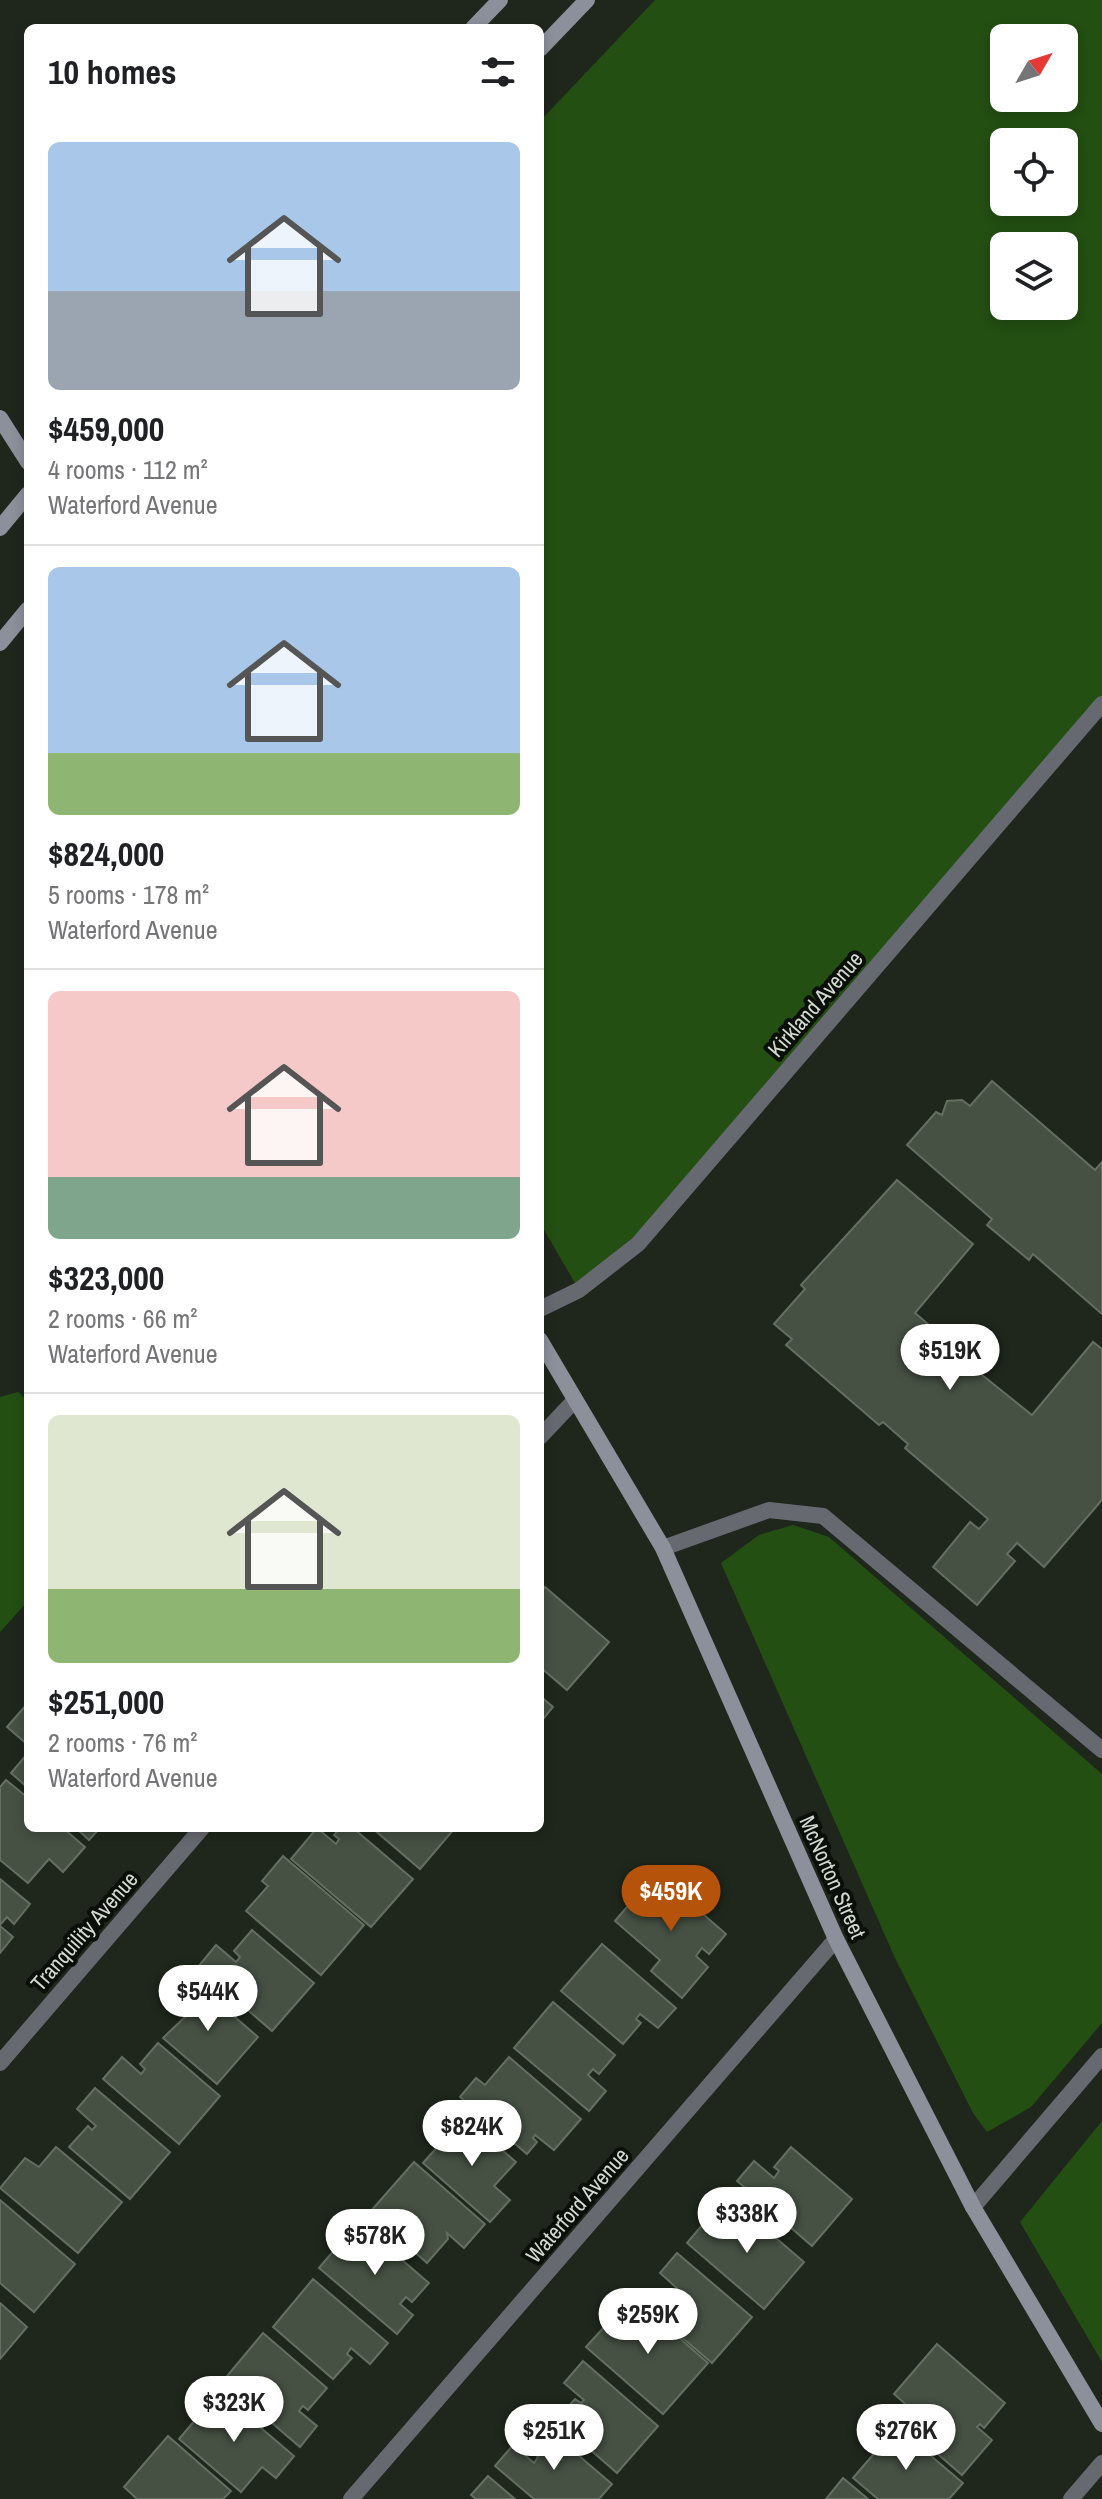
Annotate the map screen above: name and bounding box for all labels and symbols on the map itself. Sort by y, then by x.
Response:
north arrow [990,24,1078,112]
street label: Kirkland Avenue [761,945,869,1063]
pin: $519K [894,1324,1006,1392]
street label: McNorton Street [793,1811,873,1943]
street label: Tranquility Avenue [24,1865,144,1997]
pin: $459K [615,1865,727,1933]
pin: $544K [152,1965,264,2033]
pin: $824K [416,2100,528,2168]
street label: Waterford Avenue [519,2141,635,2269]
pin: $338K [691,2187,803,2255]
pin: $578K [319,2209,431,2277]
pin: $259K [592,2288,704,2356]
pin: $323K [178,2376,290,2444]
pin: $251K [498,2404,610,2472]
pin: $276K [850,2404,962,2472]

